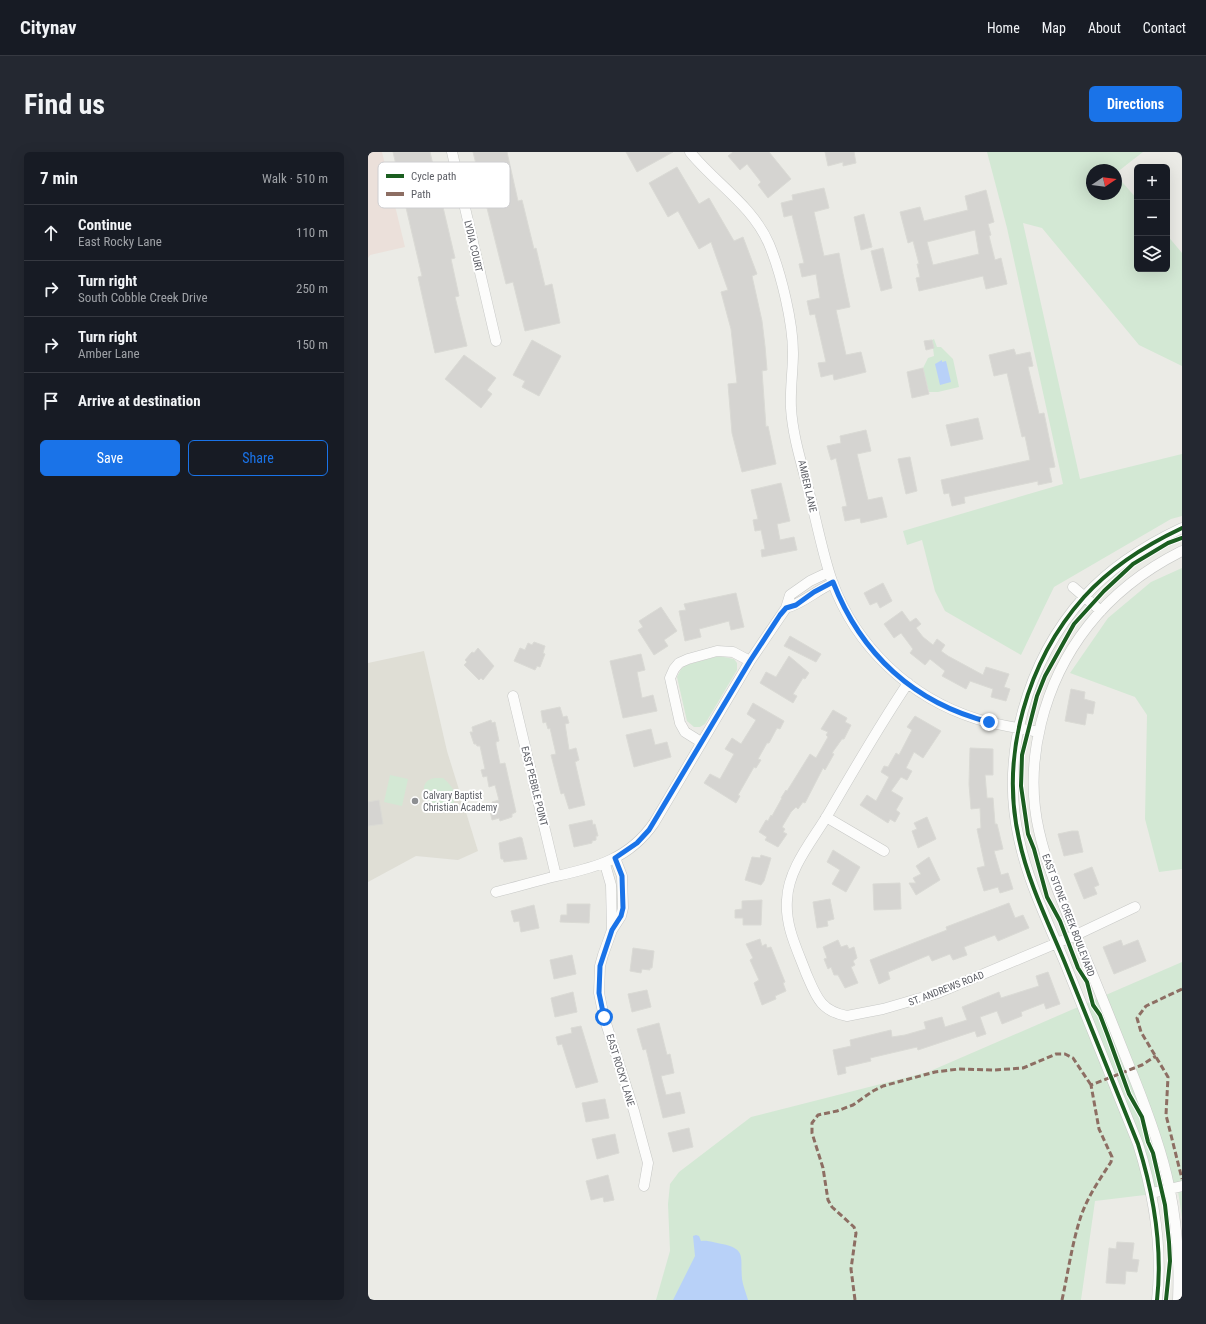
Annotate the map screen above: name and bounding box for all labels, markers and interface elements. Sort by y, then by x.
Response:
text: Citynav [20,16,77,39]
text: Home [987,20,1020,36]
text: Map [1042,20,1066,36]
text: About [1088,20,1121,36]
text: Contact [1143,20,1186,36]
button: Directions [1089,86,1182,122]
text: Find us [24,88,105,121]
legend [378,162,510,208]
north arrow [1086,164,1122,200]
map controls [1134,164,1170,272]
button: + [1134,164,1170,200]
text: 7 min [40,168,78,188]
text: Cycle path [411,170,456,183]
text: Walk · 510 m [262,171,328,186]
text: Path [411,188,431,201]
button: − [1134,200,1170,236]
text: Continue [78,216,132,234]
street label: LYDIA COURT [462,219,485,273]
icon: ahead [40,222,62,244]
text: 110 m [296,225,328,240]
text: East Rocky Lane [78,234,162,249]
button: layers [1134,236,1170,272]
text: Turn right [78,272,137,290]
icon: right [40,278,62,300]
text: 250 m [296,281,328,296]
text: South Cobble Creek Drive [78,290,208,305]
text: Turn right [78,328,137,346]
icon: right [40,334,62,356]
text: 150 m [296,337,328,352]
text: Amber Lane [78,346,140,361]
icon: arrive [40,390,62,412]
text: Arrive at destination [78,392,201,410]
button: Save [40,440,180,476]
button: Share [188,440,328,476]
street label: AMBER LANE [796,459,819,513]
route end [980,713,998,731]
street label: EAST PEBBLE POINT [519,745,550,827]
place label: Calvary Baptist Christian Academy [423,790,497,813]
marker: Calvary Baptist Christian Academy [410,796,420,806]
street label: EAST STONE CREEK BOULEVARD [1040,852,1097,978]
street label: ST. ANDREWS ROAD [907,969,986,1008]
route start [595,1008,613,1026]
street label: EAST ROCKY LANE [604,1033,637,1108]

